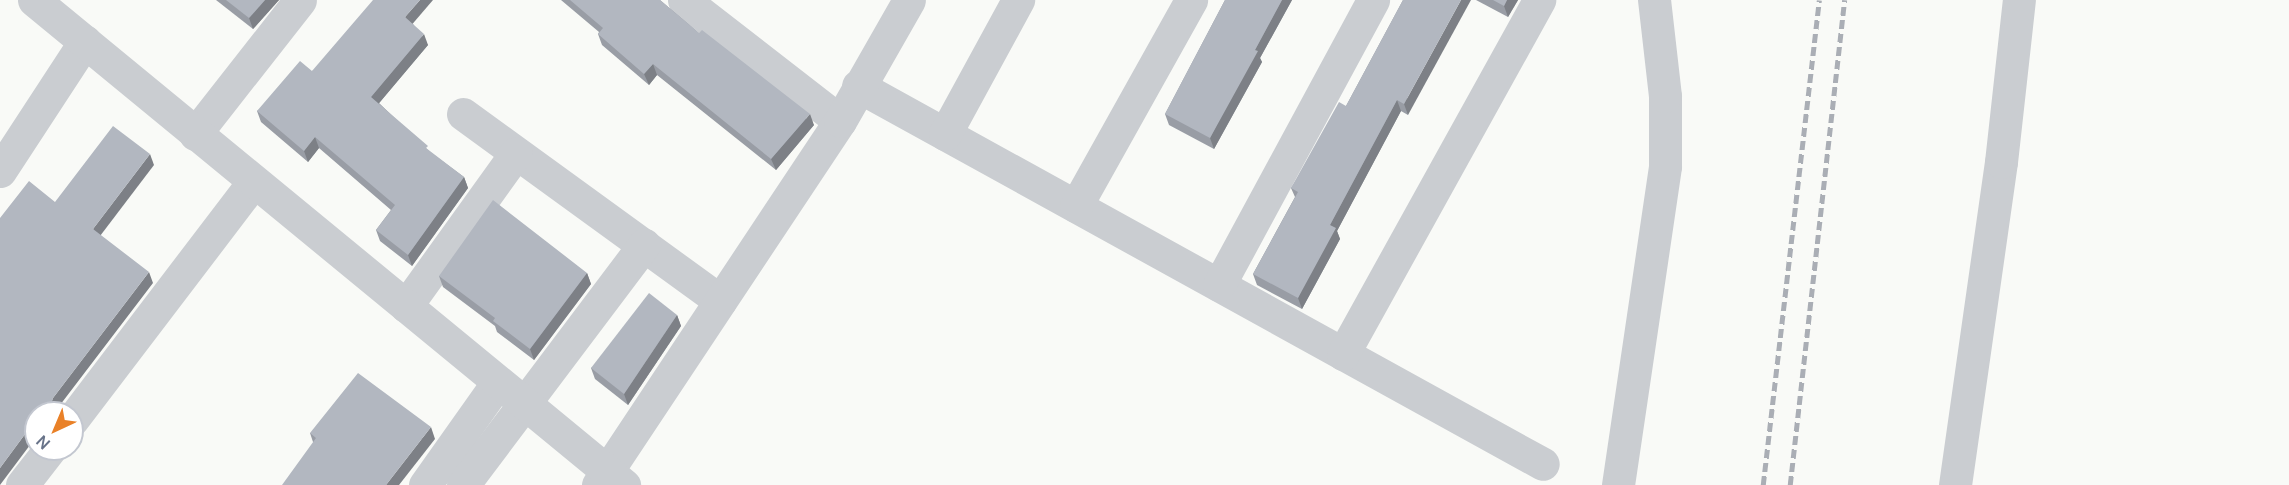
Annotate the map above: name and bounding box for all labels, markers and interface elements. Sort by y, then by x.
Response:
north arrow [24,401,84,461]
text: N [31,431,55,454]

